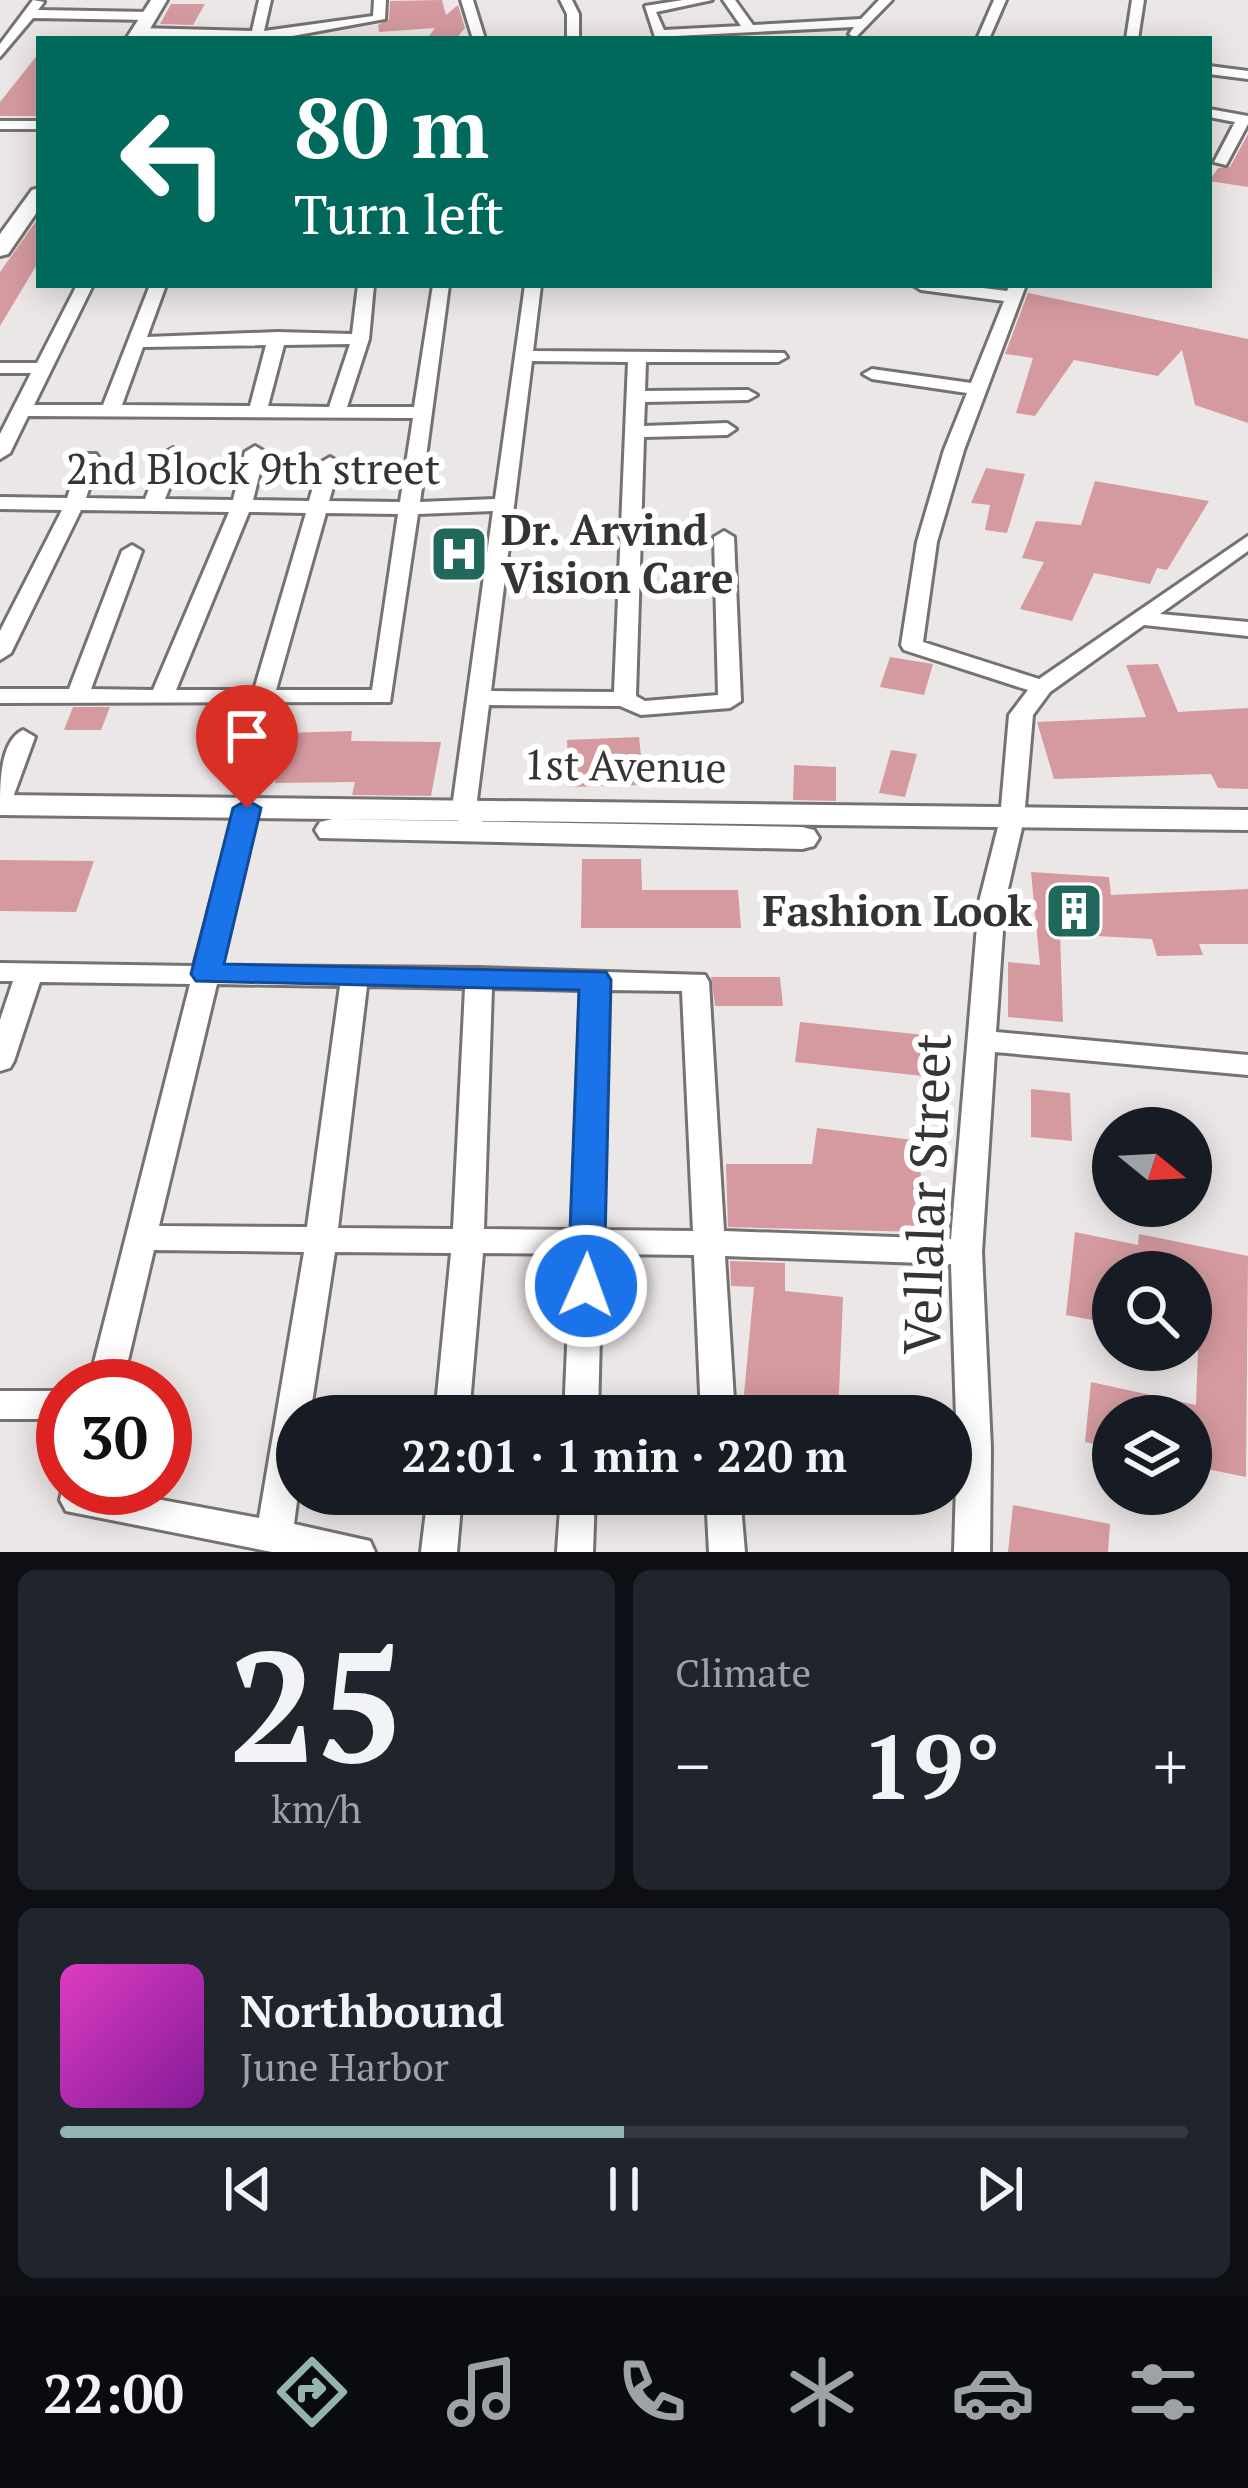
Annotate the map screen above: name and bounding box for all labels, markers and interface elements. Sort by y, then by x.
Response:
text: 80 m [294,71,489,182]
icon: left [96,84,252,240]
text: Turn left [294,178,504,249]
street label: 2nd Block 9th street [66,440,441,496]
place label: Dr. Arvind Vision Care [501,501,733,605]
hospital icon: Dr. Arvind Vision Care [428,523,490,585]
pin [196,685,298,808]
icon: arrive [214,703,280,769]
street label: 1st Avenue [523,735,727,795]
building icon: Fashion Look [1043,880,1105,942]
place label: Fashion Look [762,882,1033,938]
street label: Vellalar Street [886,1032,966,1356]
north arrow [1092,1107,1212,1227]
map controls [1092,1107,1212,1515]
position arrow [523,1223,649,1349]
button: search [1092,1251,1212,1371]
speed limit sign: 30 [36,1359,192,1515]
button: layers [1092,1395,1212,1515]
text: 22:01 · 1 min · 220 m [401,1425,847,1485]
text: 25 [228,1600,405,1807]
text: Climate [675,1646,811,1698]
text: 19° [862,1705,1001,1825]
text: − [675,1721,710,1809]
text: + [1153,1721,1188,1809]
text: km/h [271,1782,362,1834]
text: Northbound [240,1980,504,2040]
text: June Harbor [240,2040,449,2092]
icon: previous [215,2156,281,2222]
icon: pause [591,2156,657,2222]
icon: next [967,2156,1033,2222]
icon: directions [270,2350,354,2434]
icon: music [440,2350,524,2434]
icon: phone [610,2350,694,2434]
icon: climate [780,2350,864,2434]
icon: car [951,2350,1035,2434]
icon: filters [1121,2350,1205,2434]
text: 22:00 [43,2357,184,2428]

